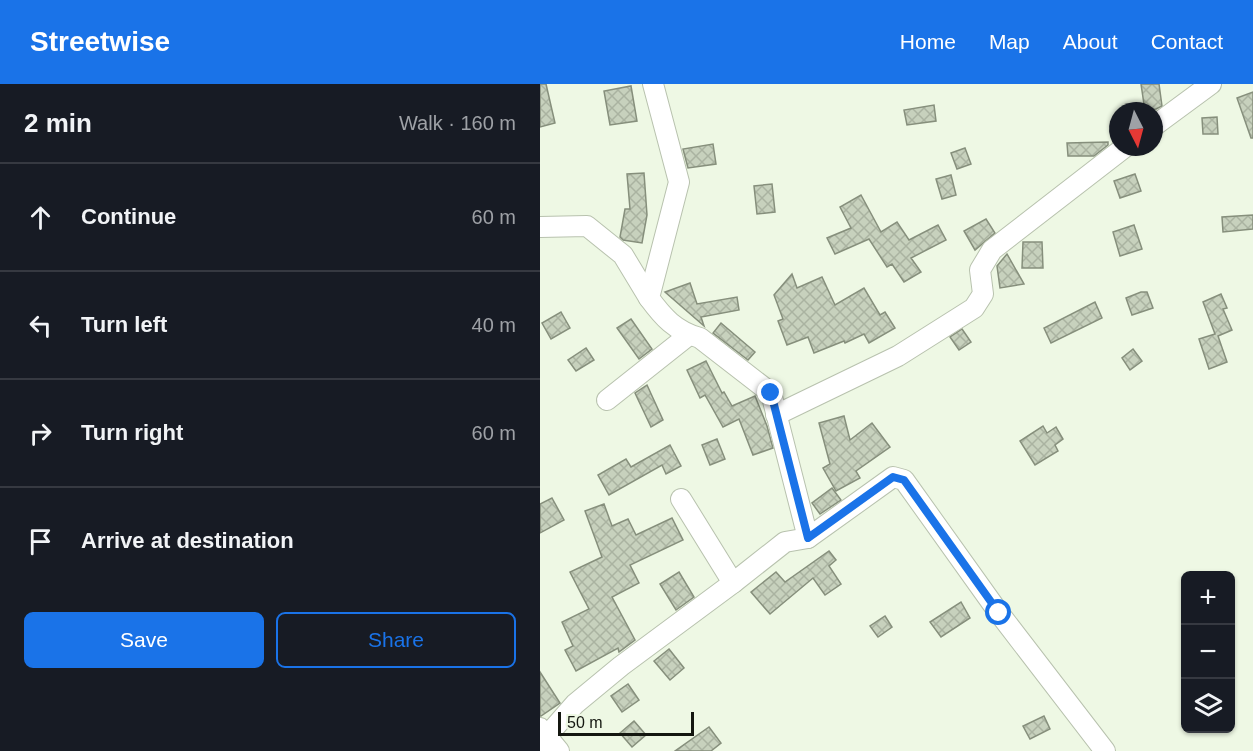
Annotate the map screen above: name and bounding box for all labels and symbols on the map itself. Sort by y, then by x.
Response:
north arrow [1109,102,1163,156]
route end [757,379,783,405]
route start [985,599,1011,625]
scale bar [558,709,694,736]

